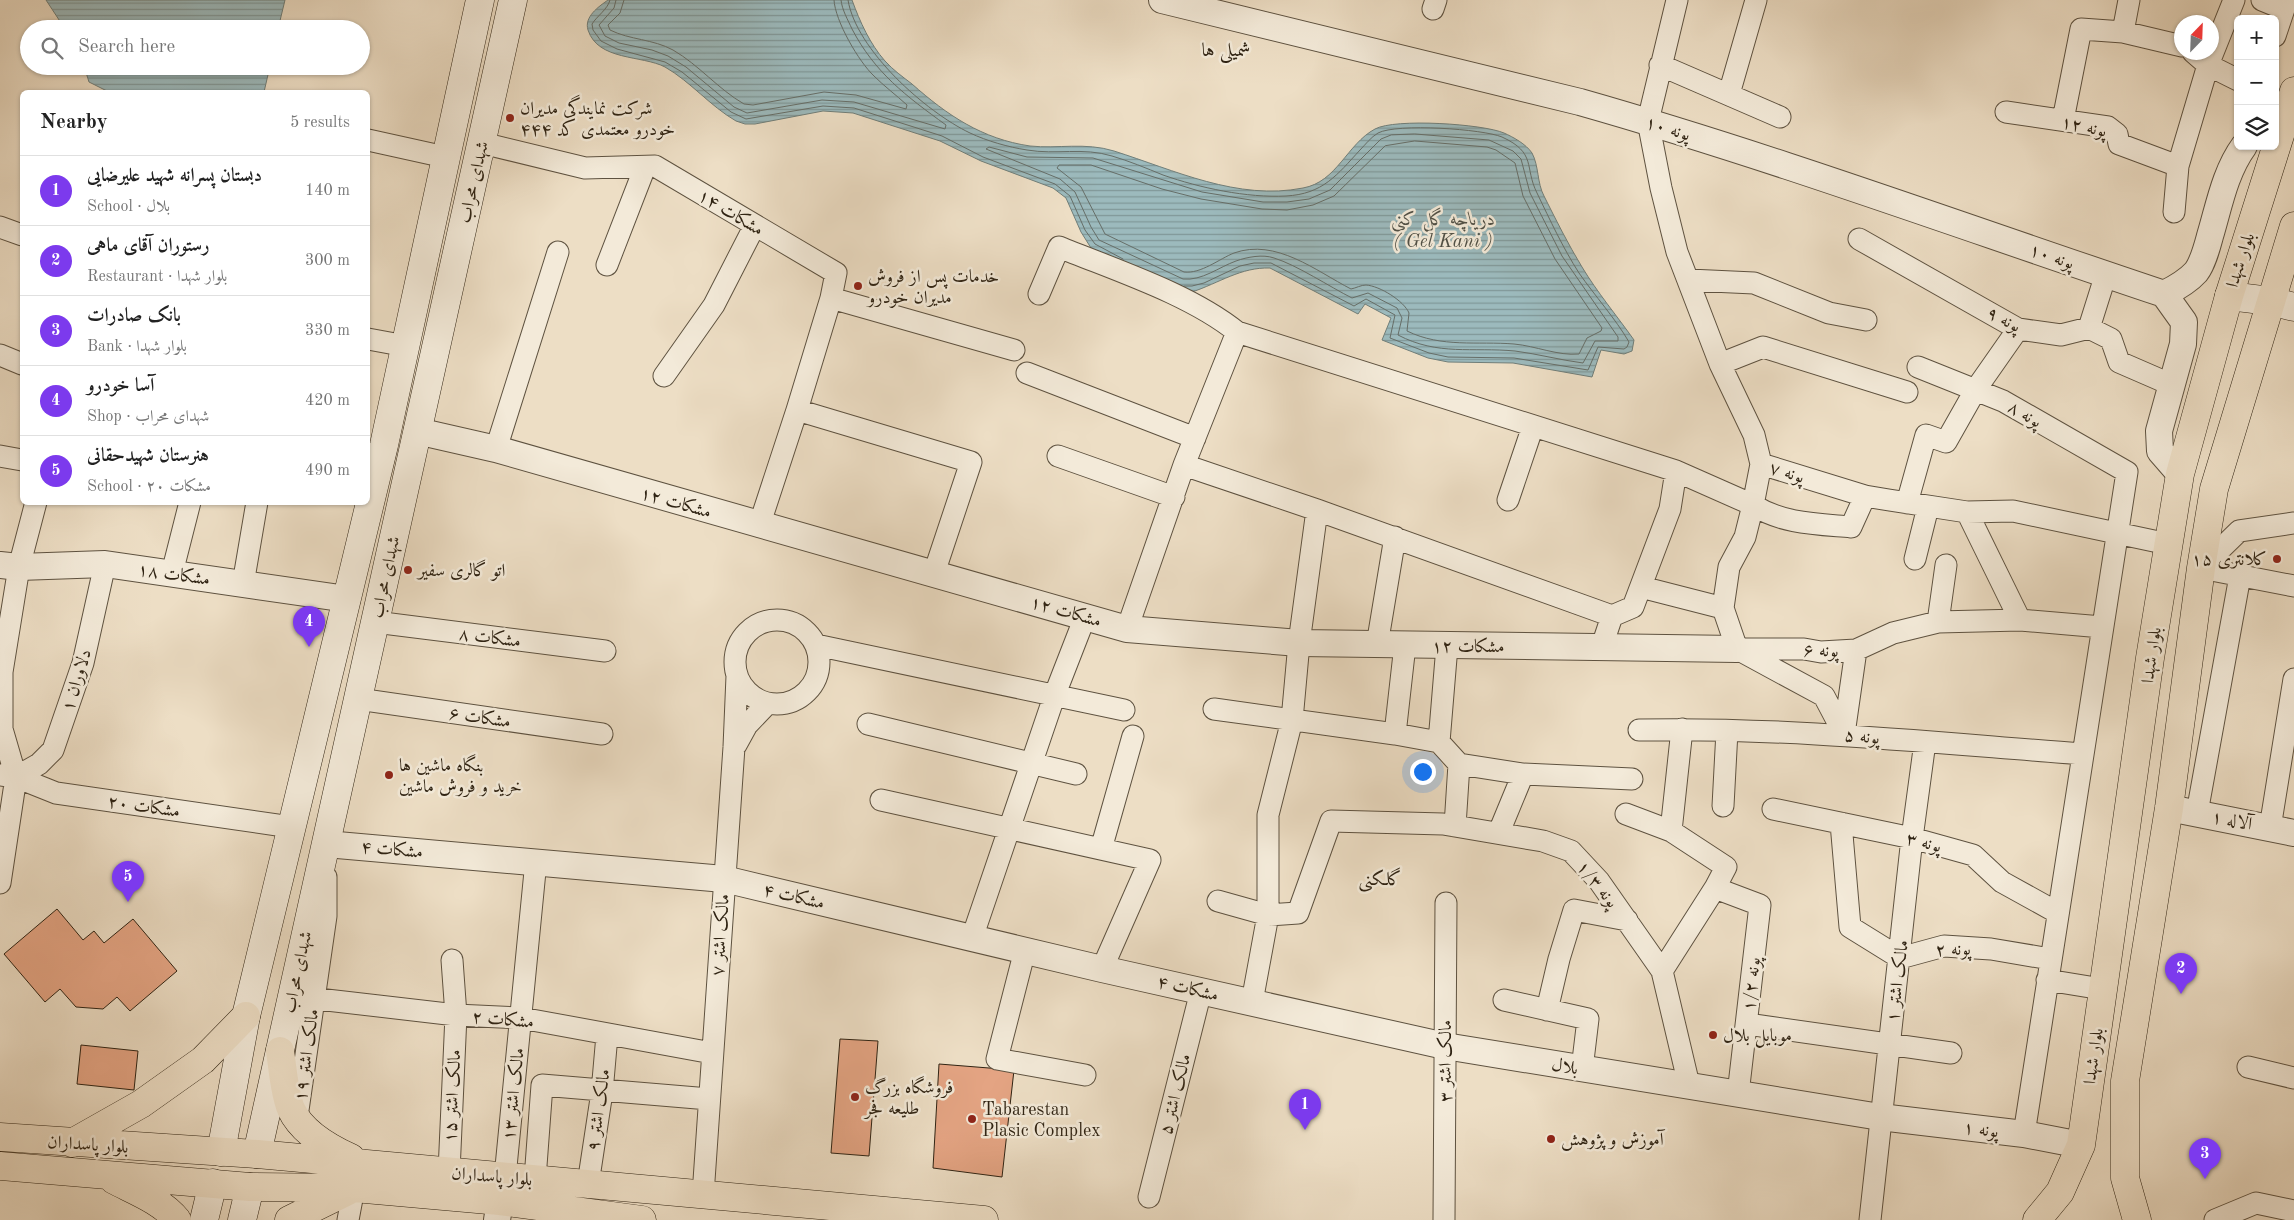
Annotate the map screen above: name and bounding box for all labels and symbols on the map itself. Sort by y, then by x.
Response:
north arrow [2174,15,2219,60]
district label: شمیلی ها [1202,42,1250,64]
place label: شرکت نمایندگی مدیران خودرو معتمدی کد ۴۴۴ [520,94,675,140]
marker: شرکت نمایندگی مدیران خودرو معتمدی کد ۴۴۴ [504,112,516,124]
street label: پونه ۱۲ [2059,113,2110,144]
street label: پونه ۱۰ [1642,114,1694,148]
street label: شهدای محراب [456,140,494,225]
street label: مشکات ۱۴ [695,186,767,239]
water label: دریاچه گل کنی ( Gel Kani ) [1391,207,1495,252]
street label: بلوار شهدا [2224,231,2260,291]
street label: پونه ۱۰ [2026,241,2078,276]
place label: خدمات پس از فروش مدیران خودرو [866,268,999,308]
marker: خدمات پس از فروش مدیران خودرو [852,280,864,292]
street label: پونه ۹ [1982,304,2025,339]
street label: پونه ۸ [2003,398,2046,435]
street label: پونه ۷ [1766,459,1808,490]
street label: مشکات ۱۲ [638,483,714,522]
street label: شهدای محراب [369,535,405,620]
place label: کلانتری ۱۵ [2191,550,2267,569]
marker: کلانتری ۱۵ [2271,553,2283,565]
place label: اتو گالری سفیر [416,559,505,581]
street label: مشکات ۱۸ [137,560,211,589]
marker: اتو گالری سفیر [402,564,414,576]
street label: مشکات ۱۲ [1028,592,1104,631]
pin: 4 [293,606,325,647]
street label: مشکات ۸ [458,624,522,651]
street label: بلوار شهدا [2139,626,2167,685]
street label: مشکات ۱۲ [1432,637,1504,656]
street label: پونه ۶ [1803,641,1841,664]
street label: دلاوران ۱ [59,647,96,714]
street label: مشکات ۶ [448,704,512,731]
street label: پونه ۵ [1843,726,1882,751]
place label: بنگاه ماشین ها خرید و فروش ماشین [399,753,522,798]
your location [1410,759,1436,785]
marker: بنگاه ماشین ها خرید و فروش ماشین [383,769,395,781]
street label: مشکات ۲۰ [107,792,181,821]
street label: آلاله ۱ [2210,806,2256,834]
street label: پونه ۳ [1904,830,1945,859]
street label: مشکات ۴ [360,837,424,862]
street label: پونه ۱/۳ [1571,858,1622,914]
pin: 5 [112,861,144,902]
district label: گلکنی [1358,867,1402,892]
street label: مشکات ۴ [761,880,826,913]
street label: مالک اشتر ۷ [708,893,733,977]
street label: شهدای محراب [281,930,317,1015]
street label: مالک اشتر ۱ [1883,939,1912,1023]
street label: پونه ۲ [1935,940,1973,963]
pin: 2 [2165,953,2197,994]
street label: پونه ۱/۲ [1740,955,1767,1012]
street label: مشکات ۴ [1155,972,1220,1005]
street label: مشکات ۲ [471,1007,535,1032]
street label: مالک اشتر ۱۹ [291,1008,322,1103]
street label: مالک اشتر ۳ [1436,1020,1455,1102]
place label: موبایل بلال [1723,1027,1792,1048]
street label: بلوار شهدا [2081,1027,2109,1086]
marker: موبایل بلال [1707,1029,1719,1041]
street label: مالک اشتر ۱۳ [499,1047,528,1141]
street label: مالک اشتر ۱۵ [441,1049,464,1143]
street label: مالک اشتر ۵ [1156,1052,1195,1136]
street label: بلال [1550,1056,1580,1079]
street label: مالک اشتر ۹ [583,1068,614,1152]
place label: فروشگاه بزرگ طلیعه فجر [863,1075,953,1120]
pin: 1 [1289,1089,1321,1130]
marker: فروشگاه بزرگ طلیعه فجر [849,1091,861,1103]
place label: Tabarestan Plasic Complex [982,1101,1101,1140]
marker: Tabarestan Plasic Complex [966,1113,978,1125]
street label: پونه ۱ [1962,1119,2001,1144]
place label: آموزش و پژوهش [1561,1129,1666,1151]
street label: بلوار پاسداران [46,1133,129,1160]
marker: آموزش و پژوهش [1545,1133,1557,1145]
pin: 3 [2189,1138,2221,1179]
street label: بلوار پاسداران [450,1164,533,1192]

